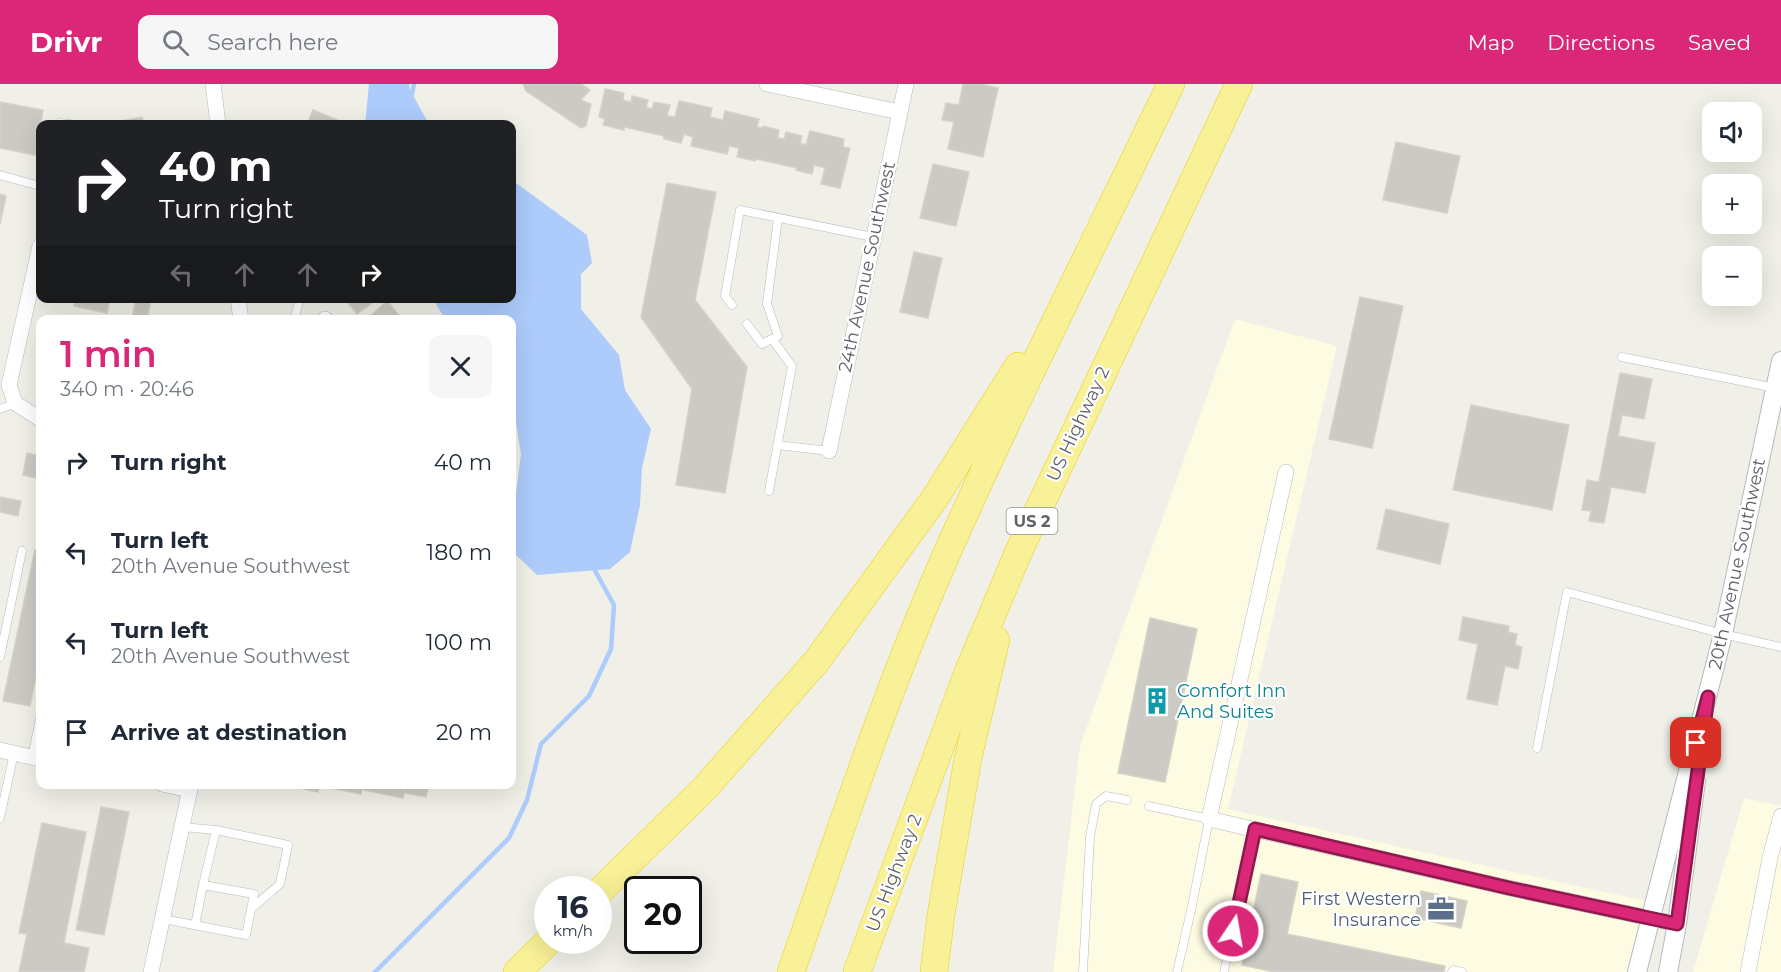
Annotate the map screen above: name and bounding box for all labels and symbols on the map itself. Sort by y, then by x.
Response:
street label: 24th Avenue Southwest [834,160,900,374]
street label: US Highway 2 [1042,363,1114,485]
street label: 20th Avenue Southwest [1704,456,1770,672]
road number: US 2 [1006,508,1058,534]
place label: Comfort Inn And Suites [1177,680,1286,723]
building icon: Comfort Inn And Suites [1142,686,1172,716]
pin [1670,717,1721,768]
street label: US Highway 2 [861,811,927,935]
speed limit sign: 20 [624,876,702,954]
place label: First Western Insurance [1301,888,1421,931]
office icon: First Western Insurance [1426,894,1456,924]
position arrow [1201,899,1265,963]

